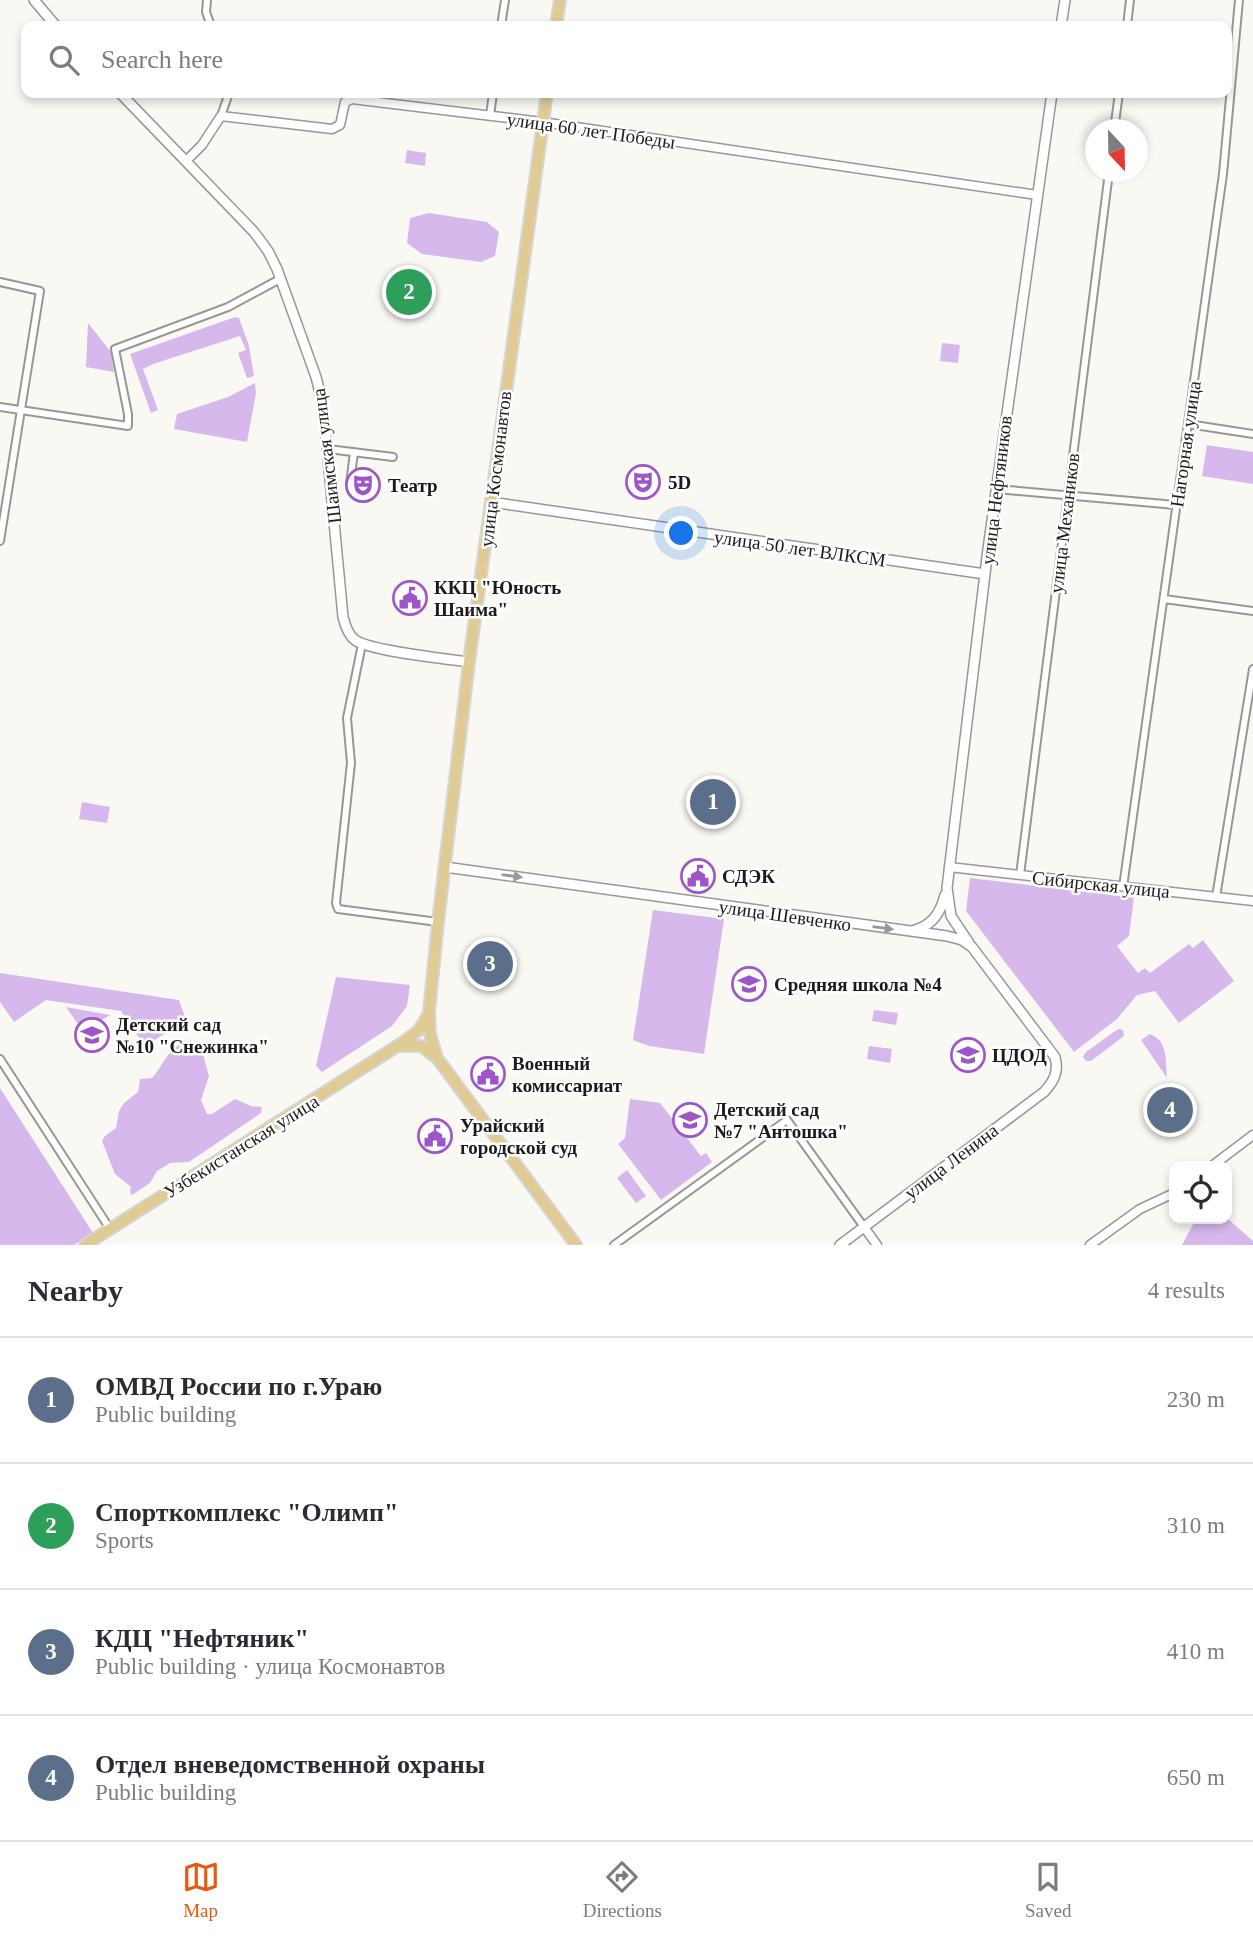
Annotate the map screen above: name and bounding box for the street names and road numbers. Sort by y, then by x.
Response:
street label: улица 60 лет Победы [505,108,677,153]
street label: Нагорная улица [1166,379,1205,509]
street label: Шаимская улица [308,387,345,525]
street label: улица Космонавтов [476,390,515,548]
street label: улица Нефтяников [977,414,1016,566]
street label: улица Механиков [1045,452,1084,594]
street label: улица 50 лет ВЛКСМ [713,526,887,571]
street label: Сибирская улица [1031,867,1171,902]
street label: улица Шевченко [717,896,852,935]
street label: Узбекистанская улица [160,1090,323,1203]
street label: улица Ленина [900,1119,1003,1203]

